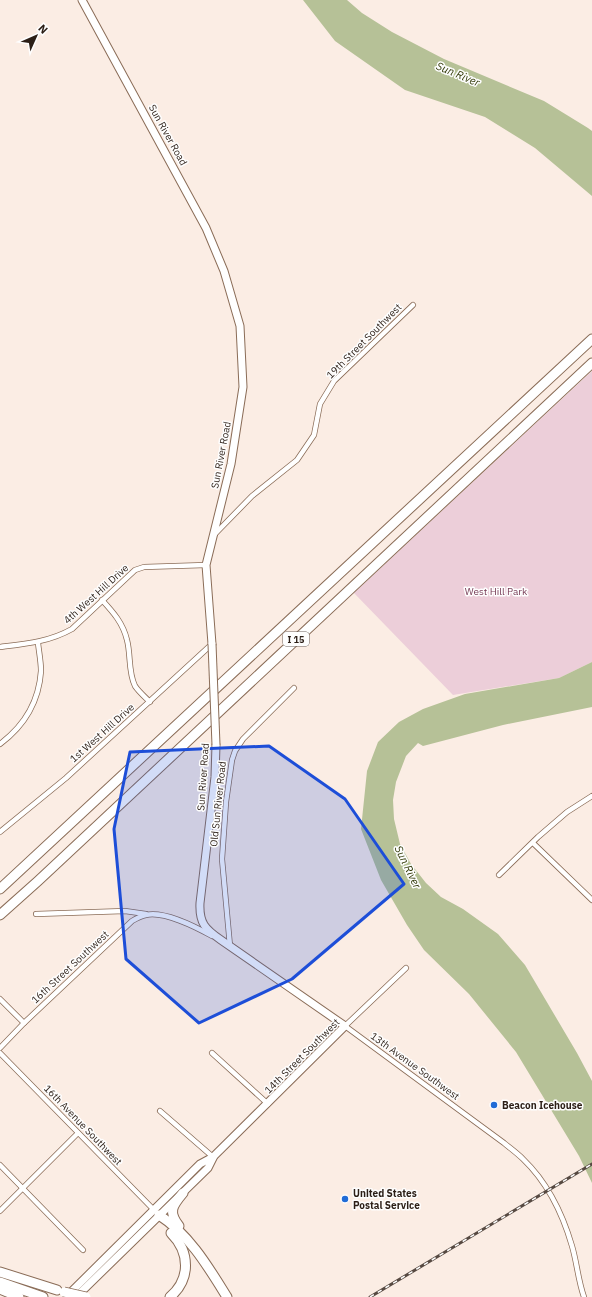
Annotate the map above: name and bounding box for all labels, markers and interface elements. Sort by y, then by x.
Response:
north arrow [16,16,56,56]
text: N [35,21,51,37]
water label: Sun River [434,59,483,90]
street label: Sun River Road [146,102,190,168]
street label: 19th Street Southwest [324,300,405,381]
street label: Sun River Road [208,420,234,490]
street label: 4th West Hill Drive [61,561,132,627]
park label: West Hill Park [465,585,528,598]
road number: I 15 [283,632,309,646]
street label: 1st West Hill Drive [67,700,137,765]
street label: Sun River Road [194,743,212,811]
street label: Old Sun River Road [207,761,229,847]
water label: Sun River [392,843,425,892]
street label: 16th Street Southwest [29,927,112,1006]
street label: 14th Street Southwest [262,1015,343,1096]
street label: 13th Avenue Southwest [368,1029,462,1103]
street label: 16th Avenue Southwest [41,1082,125,1168]
place label: Beacon Icehouse [502,1099,583,1112]
marker: Beacon Icehouse [489,1100,499,1110]
place label: United States Postal Service [353,1187,420,1212]
marker: United States Postal Service [340,1194,350,1204]

